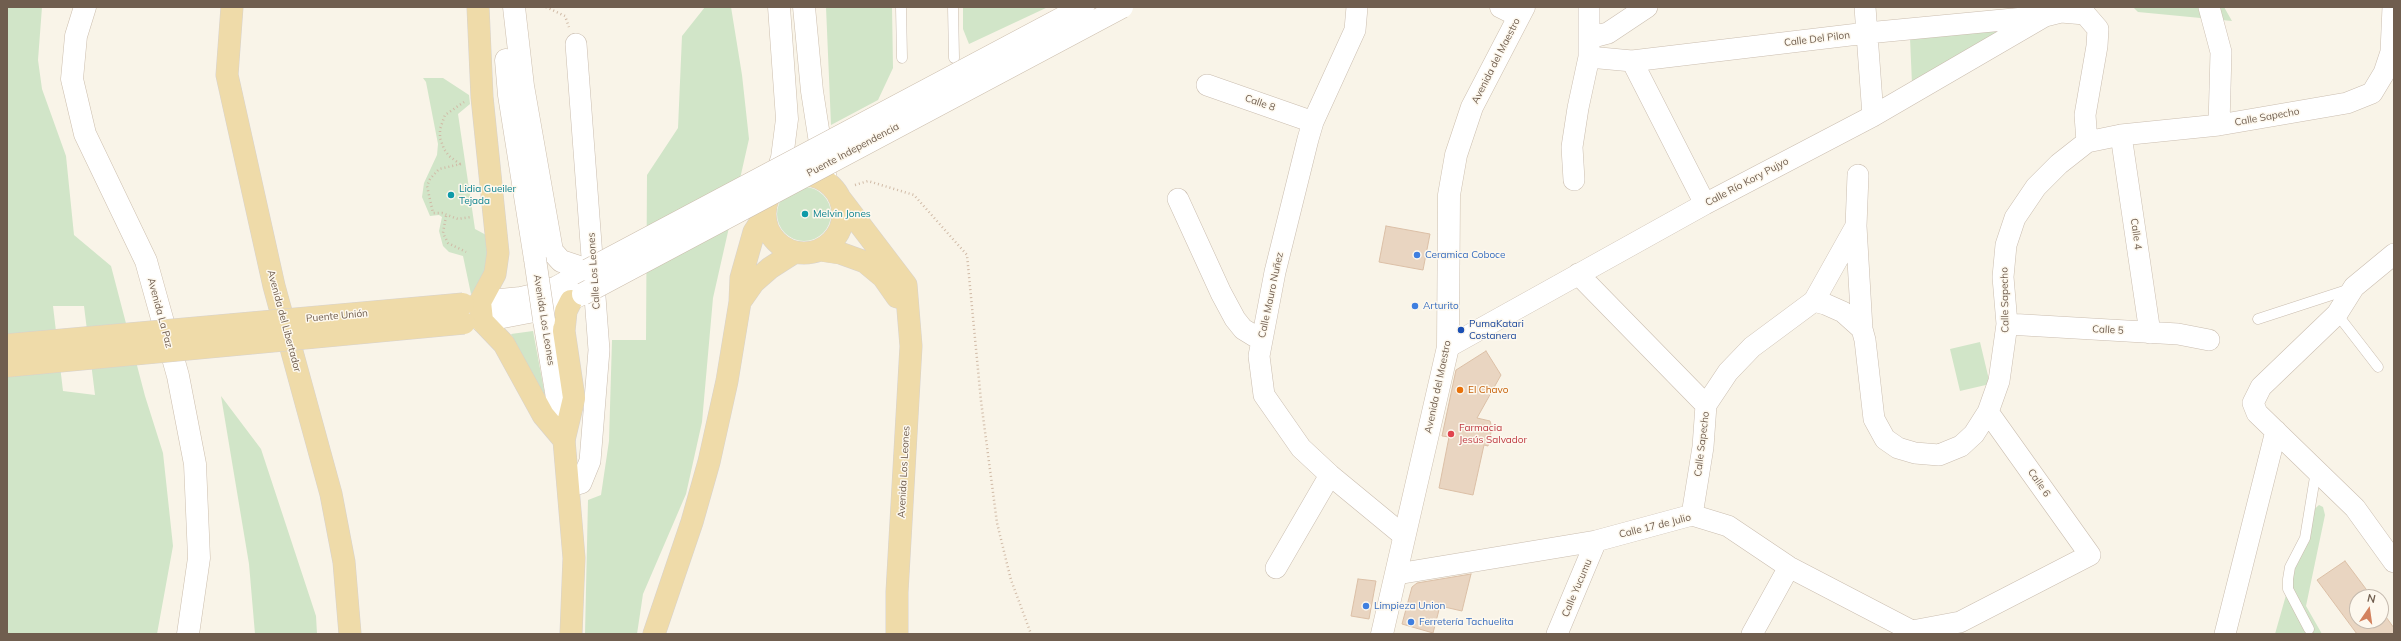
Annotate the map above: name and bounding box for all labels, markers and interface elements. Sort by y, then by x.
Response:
street label: Avenida del Maestro [1469,16,1523,106]
street label: Calle Del Pilon [1783,29,1851,49]
street label: Calle 8 [1243,92,1277,114]
street label: Calle Sapecho [2234,105,2300,129]
street label: Puente Independencia [805,121,901,179]
street label: Calle Río Kory Pujyo [1703,155,1791,209]
place label: Lidia Gueiler Tejada [459,183,516,206]
marker: Lidia Gueiler Tejada [446,190,456,200]
place label: Melvin Jones [813,208,871,220]
marker: Melvin Jones [800,209,810,219]
street label: Calle 4 [2128,218,2144,250]
street label: Calle Los Leones [585,232,603,310]
place label: Ceramica Coboce [1425,249,1505,261]
marker: Ceramica Coboce [1412,250,1422,260]
street label: Calle Mauro Nuñez [1256,251,1286,339]
street label: Calle Sapecho [1998,267,2012,333]
street label: Avenida del Libertador [265,269,303,373]
street label: Avenida Los Leones [531,274,557,366]
street label: Avenida La Paz [145,277,175,349]
place label: Arturito [1423,300,1459,312]
marker: Arturito [1410,301,1420,311]
street label: Puente Unión [306,307,368,325]
place label: PumaKatari Costanera [1469,318,1524,342]
street label: Calle 5 [2092,323,2124,337]
marker: PumaKatari Costanera [1456,325,1466,335]
street label: Avenida del Maestro [1422,339,1454,435]
place label: El Chavo [1468,384,1508,396]
marker: El Chavo [1455,385,1465,395]
street label: Calle Sapecho [1692,411,1712,477]
place label: Farmacia Jesús Salvador [1459,422,1527,446]
street label: Avenida Los Leones [896,426,912,518]
marker: Farmacia Jesús Salvador [1446,429,1456,439]
street label: Calle 6 [2025,467,2053,499]
street label: Calle 17 de Julio [1618,511,1692,541]
street label: Calle Yucumu [1559,557,1595,619]
north arrow [2349,589,2389,629]
text: N [2366,591,2377,606]
place label: Limpieza Union [1374,600,1445,612]
marker: Limpieza Union [1361,601,1371,611]
place label: Ferretería Tachuelita [1419,616,1514,628]
marker: Ferretería Tachuelita [1406,617,1416,627]

